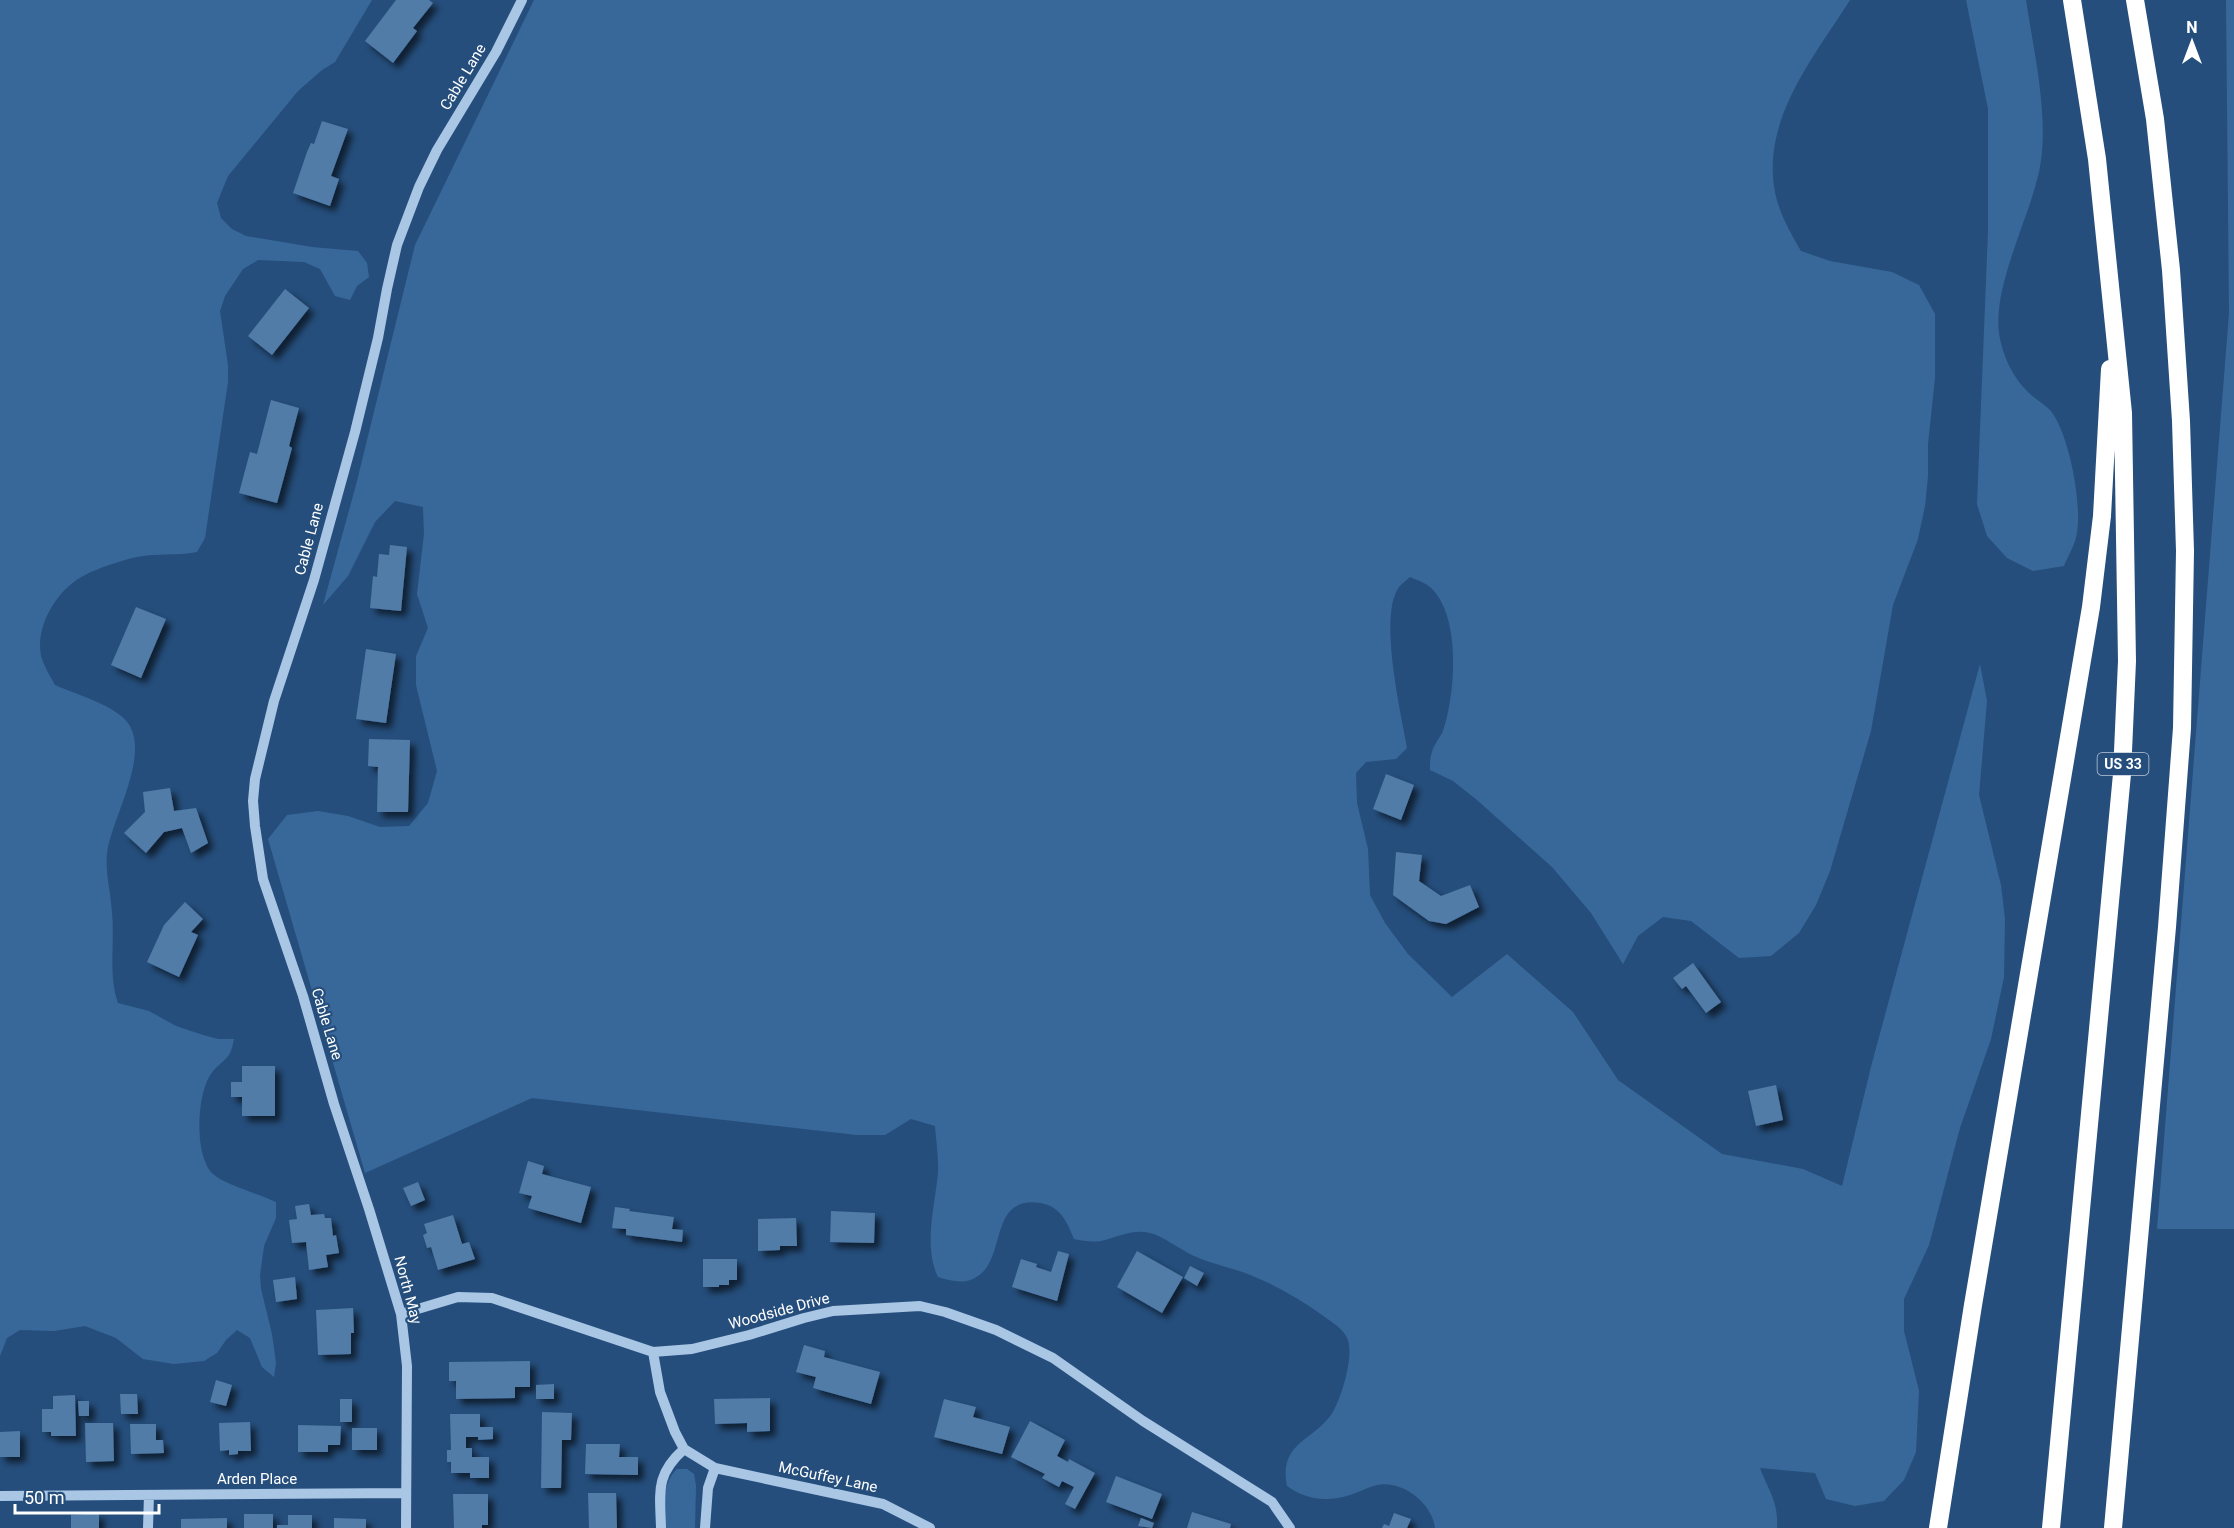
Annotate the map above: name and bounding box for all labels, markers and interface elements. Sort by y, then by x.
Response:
north arrow [2162,12,2222,72]
text: N [2186,18,2198,37]
street label: Cable Lane [436,41,490,113]
street label: Cable Lane [291,501,327,577]
road number: US 33 [2098,753,2148,775]
street label: Cable Lane [308,986,346,1062]
street label: North May [390,1254,426,1326]
street label: Woodside Drive [727,1289,832,1333]
street label: McGuffey Lane [777,1458,879,1496]
street label: Arden Place [217,1470,297,1488]
scale bar [15,1477,159,1515]
text: 50 m [24,1487,64,1508]

